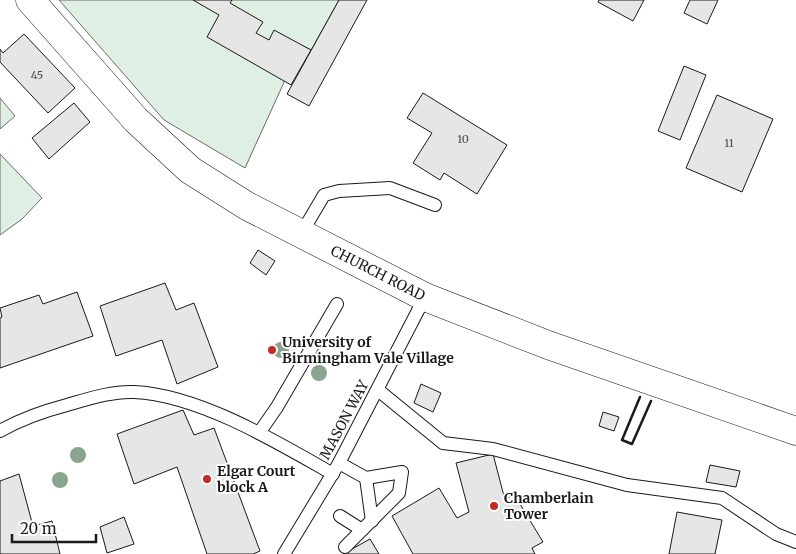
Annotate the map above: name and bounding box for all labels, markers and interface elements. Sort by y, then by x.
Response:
house number: 45 [31,68,43,82]
house number: 10 [457,132,469,146]
house number: 11 [724,136,734,150]
street label: CHURCH ROAD [328,241,429,305]
place label: University of Birmingham Vale Village [282,333,454,367]
marker: University of Birmingham Vale Village [266,344,278,356]
street label: MASON WAY [316,376,373,463]
place label: Elgar Court block A [217,462,296,496]
marker: Elgar Court block A [201,473,213,485]
place label: Chamberlain Tower [504,489,594,523]
marker: Chamberlain Tower [488,500,500,512]
scale bar [12,512,96,544]
text: 20 m [20,519,57,538]

